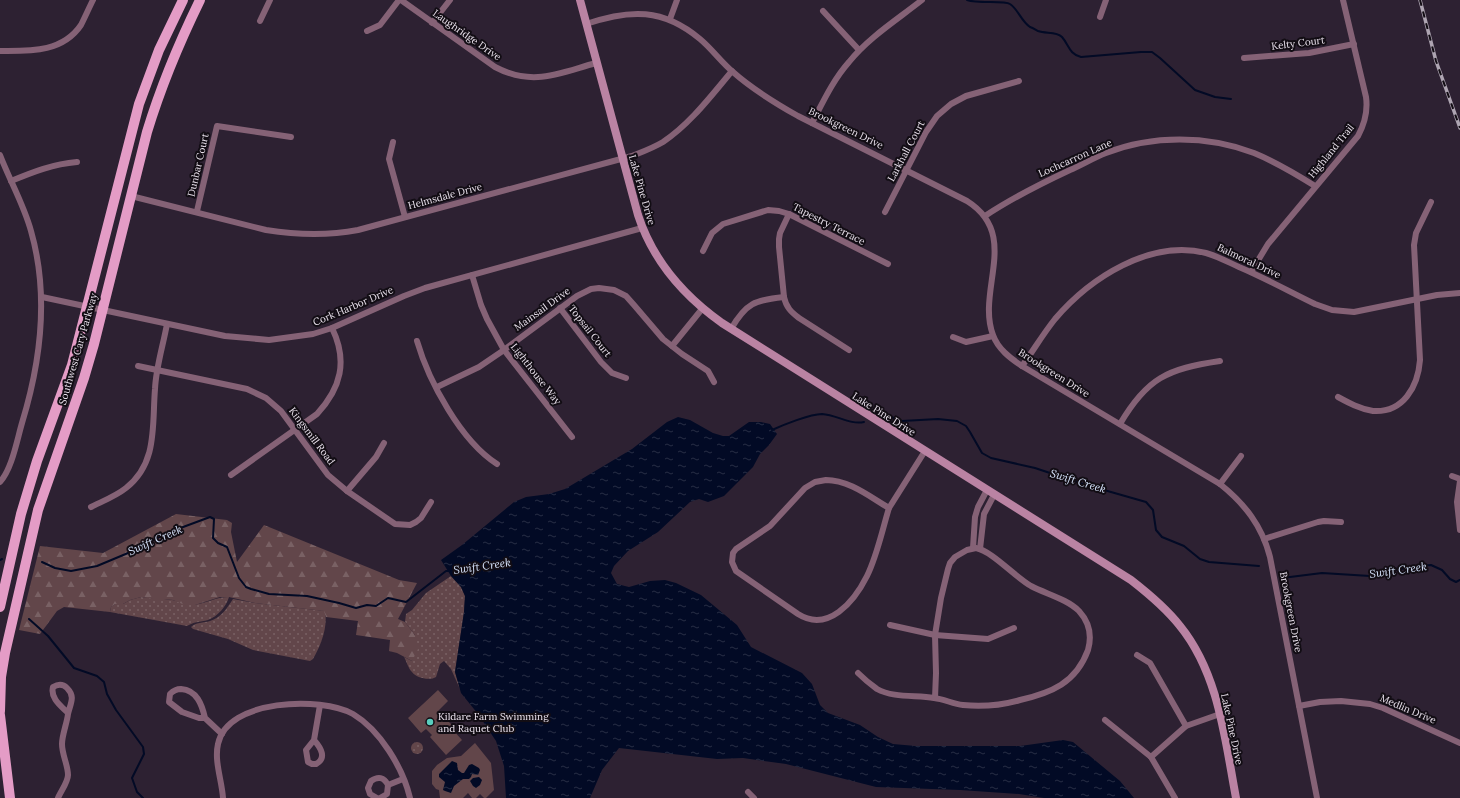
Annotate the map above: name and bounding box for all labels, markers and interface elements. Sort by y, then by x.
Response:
street label: Laughridge Drive [430,7,504,64]
street label: Kelty Court [1271,33,1326,53]
street label: Brookgreen Drive [806,104,886,152]
street label: Larkhall Court [885,118,928,184]
street label: Highland Trail [1305,121,1357,181]
street label: Dunbar Court [184,132,212,198]
street label: Lochcarron Lane [1036,136,1114,180]
street label: Lake Pine Drive [626,153,658,227]
street label: Helmsdale Drive [407,180,484,212]
street label: Tapestry Terrace [791,200,868,248]
street label: Balmoral Drive [1215,241,1283,282]
street label: Cork Harbor Drive [311,283,396,329]
street label: Mainsail Drive [511,284,573,334]
street label: Southwest Cary Parkway [56,291,100,406]
street label: Topsail Court [566,302,615,360]
street label: Lighthouse Way [508,341,565,408]
street label: Brookgreen Drive [1016,346,1093,400]
street label: Lake Pine Drive [850,389,919,439]
street label: Kingsmill Road [286,405,338,467]
water label: Swift Creek [1048,466,1108,496]
water label: Swift Creek [126,522,184,558]
water label: Swift Creek [452,555,512,577]
water label: Swift Creek [1368,559,1428,581]
street label: Brookgreen Drive [1277,571,1305,654]
street label: Medlin Drive [1378,691,1439,727]
street label: Lake Pine Drive [1218,692,1246,766]
place label: Kildare Farm Swimming and Raquet Club [438,710,549,735]
marker: Kildare Farm Swimming and Raquet Club [425,717,435,727]

